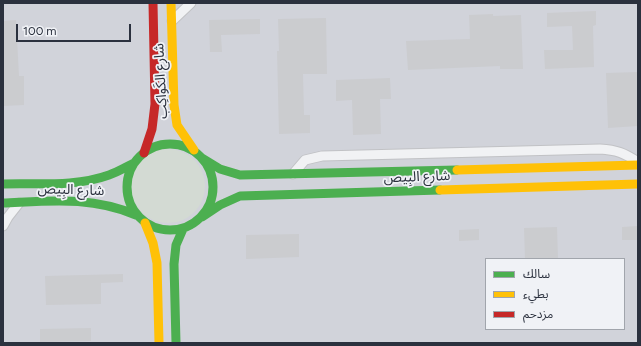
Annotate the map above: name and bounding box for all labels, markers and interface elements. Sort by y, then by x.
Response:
scale bar [18,16,133,42]
text: 100 m [23,24,57,38]
street label: شارع الكَواكِب [151,43,171,119]
street label: شارع البِيص [383,167,451,187]
street label: شارع البِيص [37,180,105,200]
legend [485,258,625,330]
text: سالك [523,267,550,281]
text: بطيء [523,287,549,301]
text: مزدحم [523,307,553,321]

